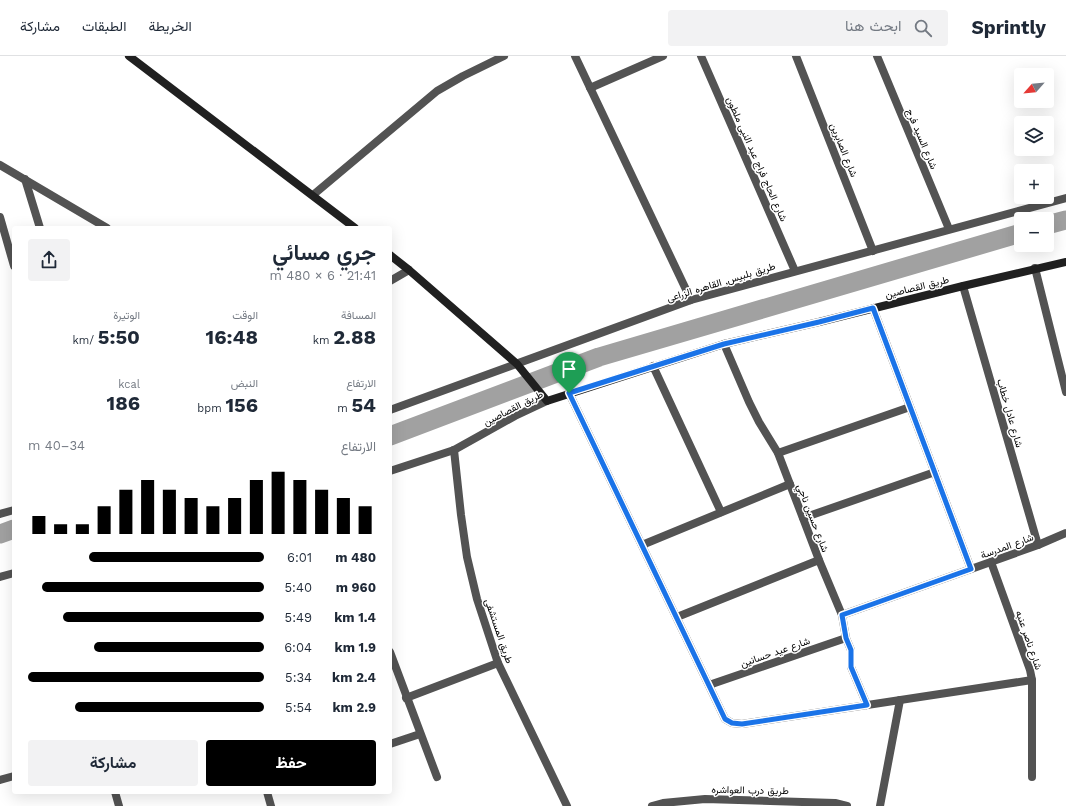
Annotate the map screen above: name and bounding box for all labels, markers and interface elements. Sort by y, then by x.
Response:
search box [668,10,948,46]
text: Sprintly [972,16,1046,39]
text: ابحث هنا [845,17,902,35]
icon: search [912,17,934,39]
text: مشاركة [20,18,60,34]
text: الطبقات [82,18,126,34]
text: الخريطة [148,18,192,34]
north arrow [1014,68,1054,108]
map controls [1014,68,1054,252]
street label: شارع الحاج فراج عبد النبى ملطون [724,95,790,223]
street label: شارع السيد فرج [903,107,940,171]
button: layers [1014,116,1054,156]
street label: شارع الصابرين [827,121,860,179]
button: + [1014,164,1054,204]
button: − [1014,212,1054,252]
button: share [28,239,70,281]
text: جري مسائي [272,240,376,265]
street label: طريق بلبيس, القاهره الزراعى [665,260,777,305]
text: 21:41 · 6 × 480 m [269,268,376,283]
street label: طريق القصاصين [884,274,951,301]
text: الوتيرة [113,309,140,322]
text: الوقت [232,309,258,322]
text: المسافة [341,309,376,322]
text: 5:50 [98,325,140,349]
text: 16:48 [206,325,258,349]
text: 2.88 [333,325,376,349]
text: /km [72,334,98,347]
text: km [313,334,333,347]
pin [552,352,586,393]
icon: arrive [558,358,580,380]
text: النبض [231,377,258,390]
text: الارتفاع [346,377,376,390]
street label: شارع عادل خطاب [994,377,1025,449]
text: kcal [118,378,140,391]
street label: طريق القصاصين [481,388,546,429]
text: 186 [107,391,140,415]
text: 156 [225,393,258,417]
text: 54 [351,393,376,417]
text: bpm [197,402,225,415]
text: m [337,402,351,415]
text: 34–40 m [28,438,85,453]
text: الارتفاع [341,439,376,454]
street label: شارع حسين ناجي [792,482,831,555]
street label: شارع المدرسة [979,531,1035,562]
text: 6:01 [287,550,312,565]
text: 480 m [335,550,376,565]
text: 5:40 [285,580,312,595]
text: 960 m [336,580,376,595]
street label: طريق المستشفى [482,597,515,665]
street label: شارع ناصر عنبه [1013,609,1044,671]
text: 5:49 [285,610,312,625]
text: 1.4 km [334,610,376,625]
street label: شارع عيد حسانين [739,635,812,670]
text: 6:04 [284,640,312,655]
text: 1.9 km [335,640,376,655]
text: 5:34 [285,670,312,685]
text: 2.4 km [332,670,376,685]
text: 5:54 [285,700,312,715]
text: 2.9 km [332,700,376,715]
button: مشاركة [28,740,198,786]
button: حفظ [206,740,376,786]
street label: طريق درب العواشره [711,784,789,797]

